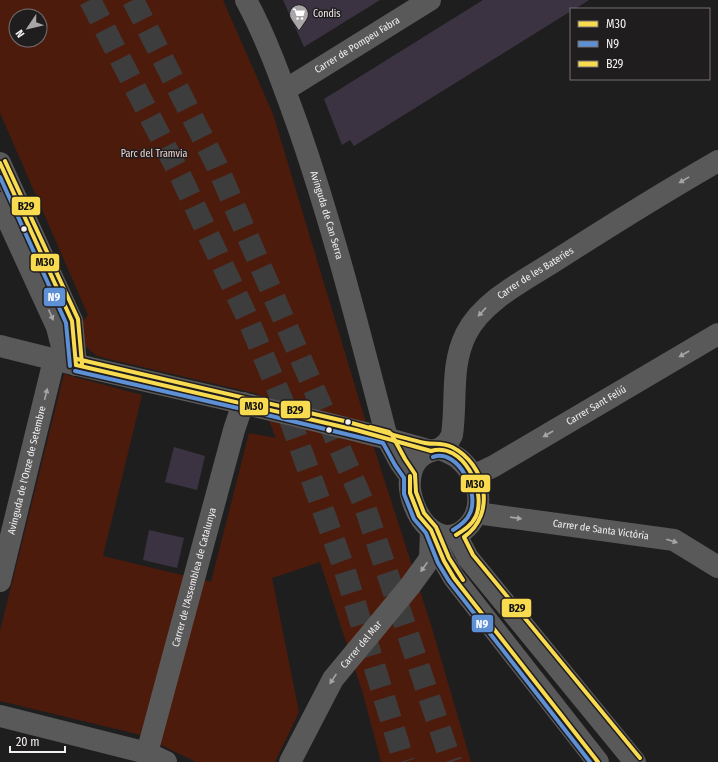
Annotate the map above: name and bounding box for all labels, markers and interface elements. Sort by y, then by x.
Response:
supermarket icon: Condis [288,3,310,31]
north arrow [8,8,48,48]
place label: Condis [313,8,341,20]
legend [570,8,710,80]
street label: Carrer de Pompeu Fabra [312,14,402,76]
text: M30 [606,17,626,31]
text: N [13,27,27,40]
text: N9 [606,37,619,51]
text: B29 [606,57,624,71]
park label: Parc del Tramvia [121,148,187,160]
street label: Avinguda de Can Serra [307,169,345,261]
one-way arrow [678,177,690,184]
line badge: B29 [11,196,41,216]
text: B29 [18,200,35,213]
unlabelled marker [19,224,29,234]
street label: Carrer de les Bateríes [495,245,576,302]
line badge: M30 [30,253,60,272]
text: M30 [35,256,55,269]
line badge: N9 [43,287,66,307]
text: N9 [48,291,60,304]
one-way arrow [477,307,487,317]
one-way arrow [48,309,54,321]
one-way arrow [678,350,690,357]
street label: Carrer Sant Feliú [564,383,628,428]
one-way arrow [43,387,49,400]
line badge: M30 [239,397,269,416]
text: M30 [244,400,264,413]
line badge: B29 [280,400,311,419]
text: B29 [287,404,304,417]
street label: Avinguda de l'Onze de Setembre [6,405,49,536]
unlabelled marker [343,417,353,427]
unlabelled marker [324,425,334,435]
one-way arrow [542,430,554,437]
line badge: M30 [460,474,491,493]
text: M30 [465,478,485,491]
street label: Carrer de l'Assemblea de Catalunya [170,506,219,648]
one-way arrow [510,515,522,522]
street label: Carrer de Santa Victòria [552,517,650,543]
one-way arrow [666,538,678,544]
one-way arrow [420,562,428,573]
line badge: B29 [501,598,532,618]
text: B29 [509,602,526,615]
line badge: N9 [471,614,494,633]
street label: Carrer del Mar [338,618,385,671]
text: N9 [476,618,488,631]
one-way arrow [330,674,337,685]
scale bar [10,728,65,754]
text: 20 m [16,735,40,749]

